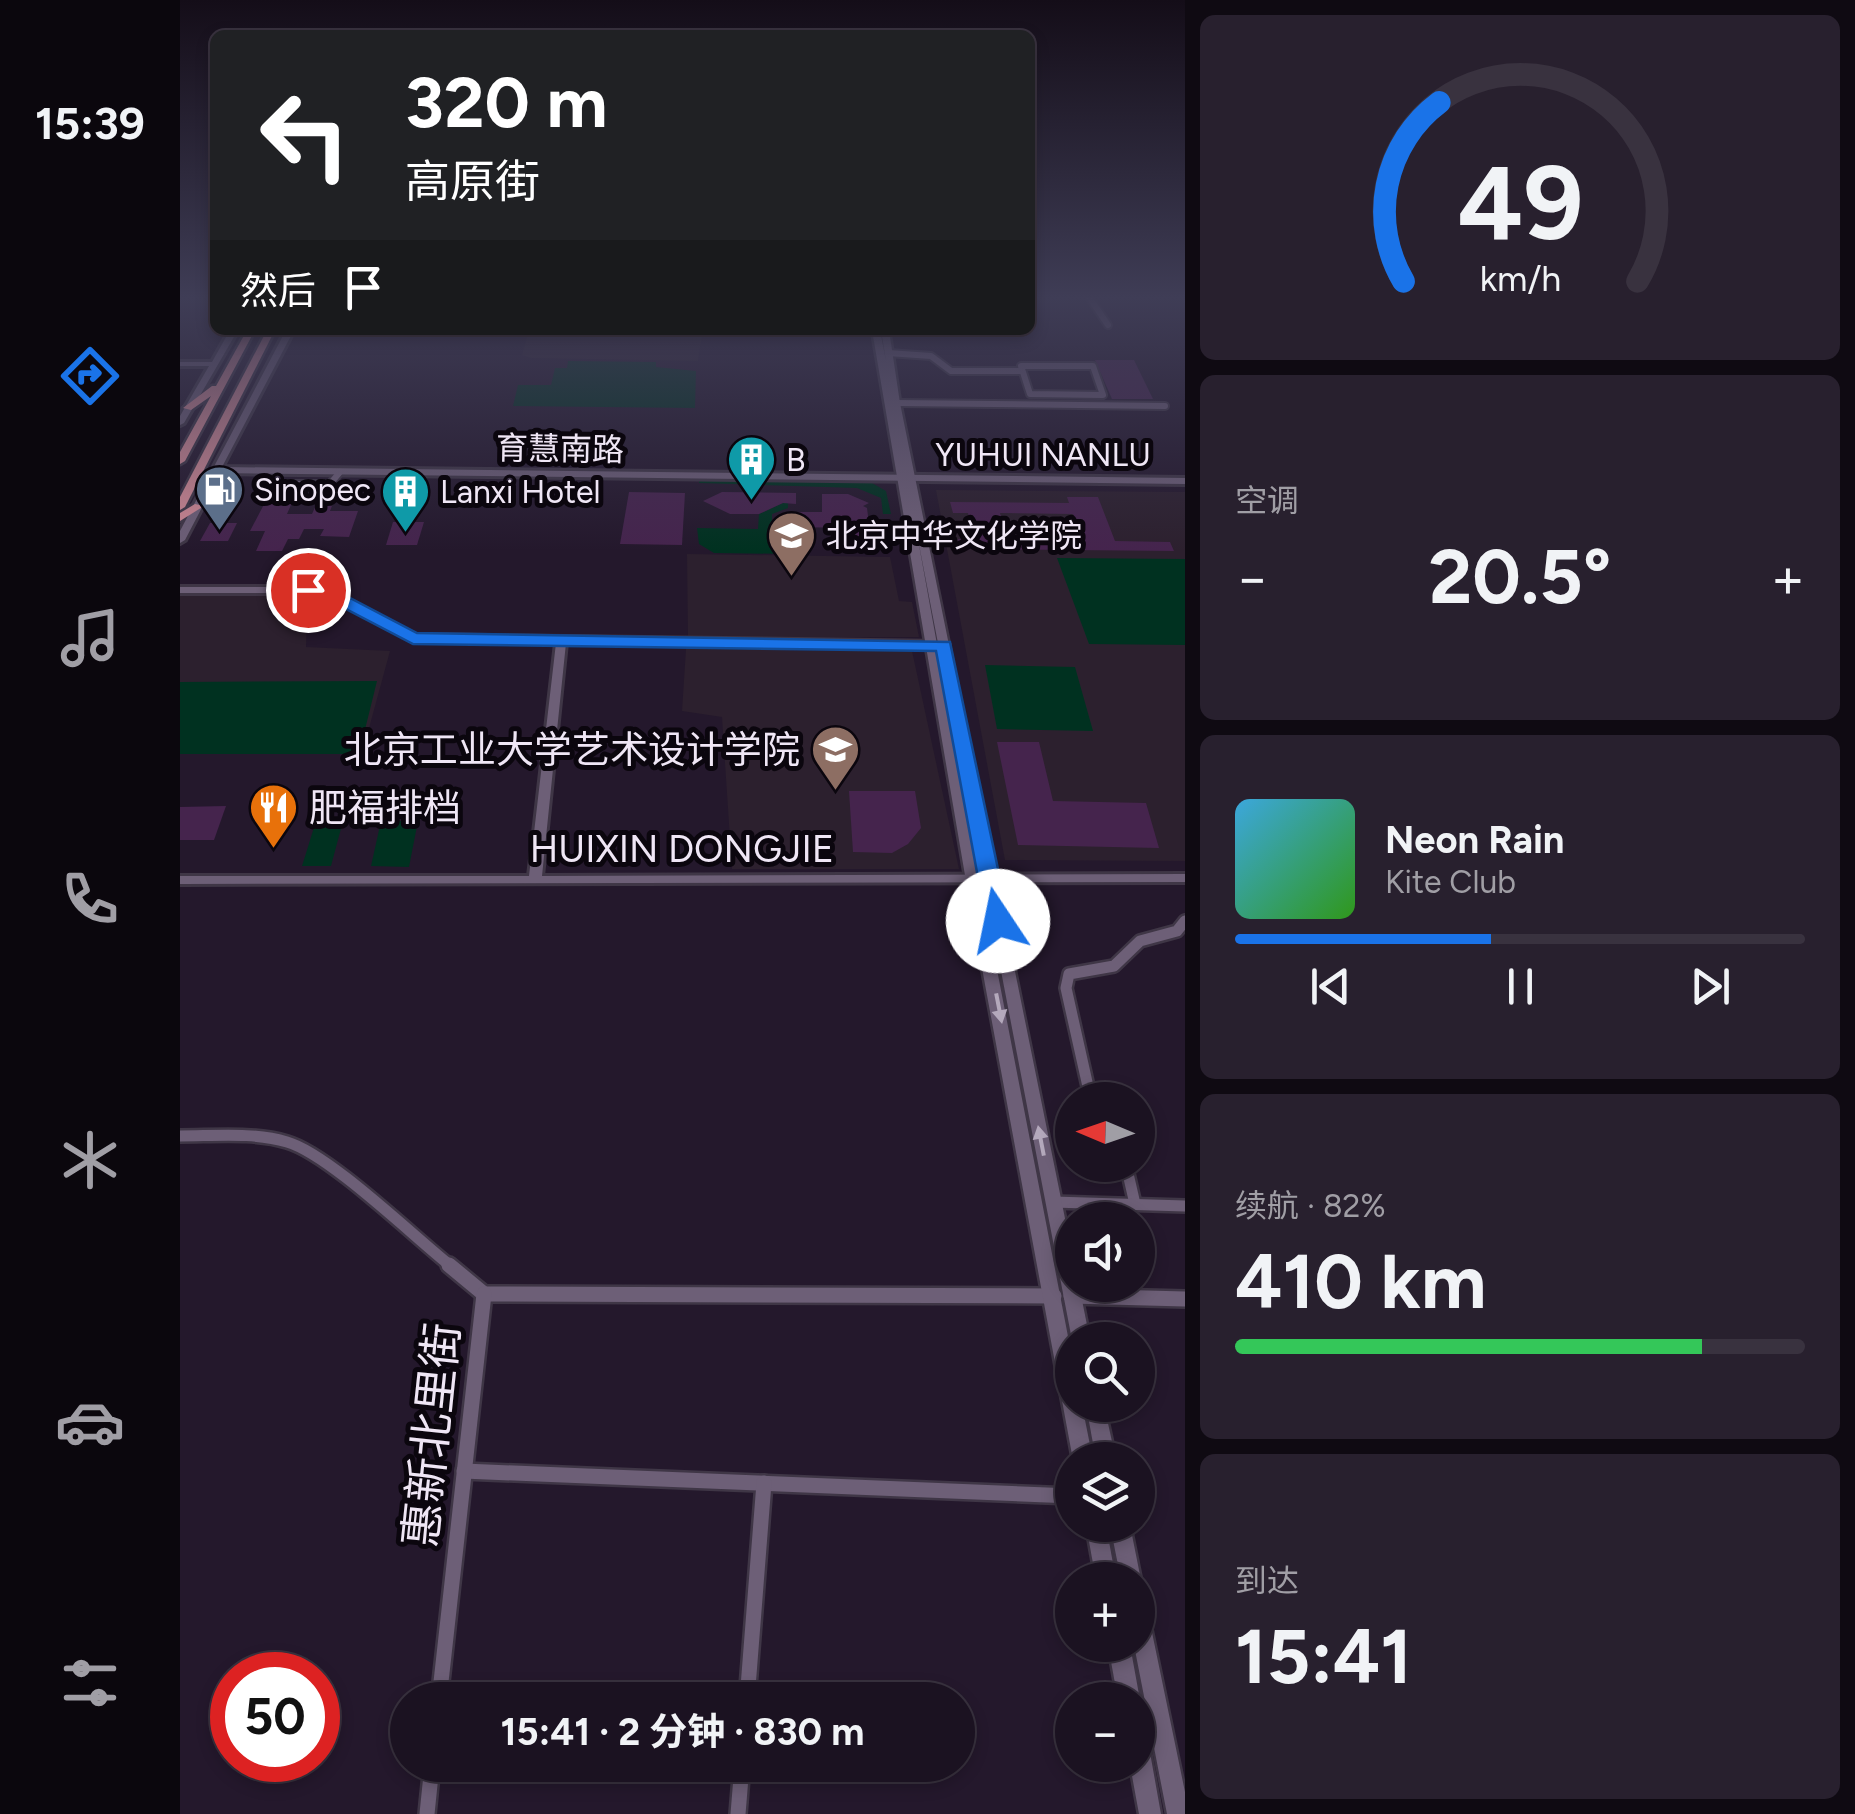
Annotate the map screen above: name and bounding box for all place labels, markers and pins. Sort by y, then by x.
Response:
building icon: B [725,434,777,502]
place label: B [786,441,806,479]
fuel station icon: Sinopec [193,464,245,532]
building icon: Lanxi Hotel [379,466,431,534]
place label: Sinopec [254,471,371,509]
place label: Lanxi Hotel [440,473,600,511]
school or university icon: 北京中华文化学院 [765,510,817,578]
place label: 北京中华文化学院 [826,517,1082,555]
pin [266,548,351,633]
school or university icon: 北京工业大学艺术设计学院 [809,724,861,792]
place label: 北京工业大学艺术设计学院 [344,727,800,773]
restaurant icon: 肥福排档 [248,782,300,850]
place label: 肥福排档 [309,785,461,831]

